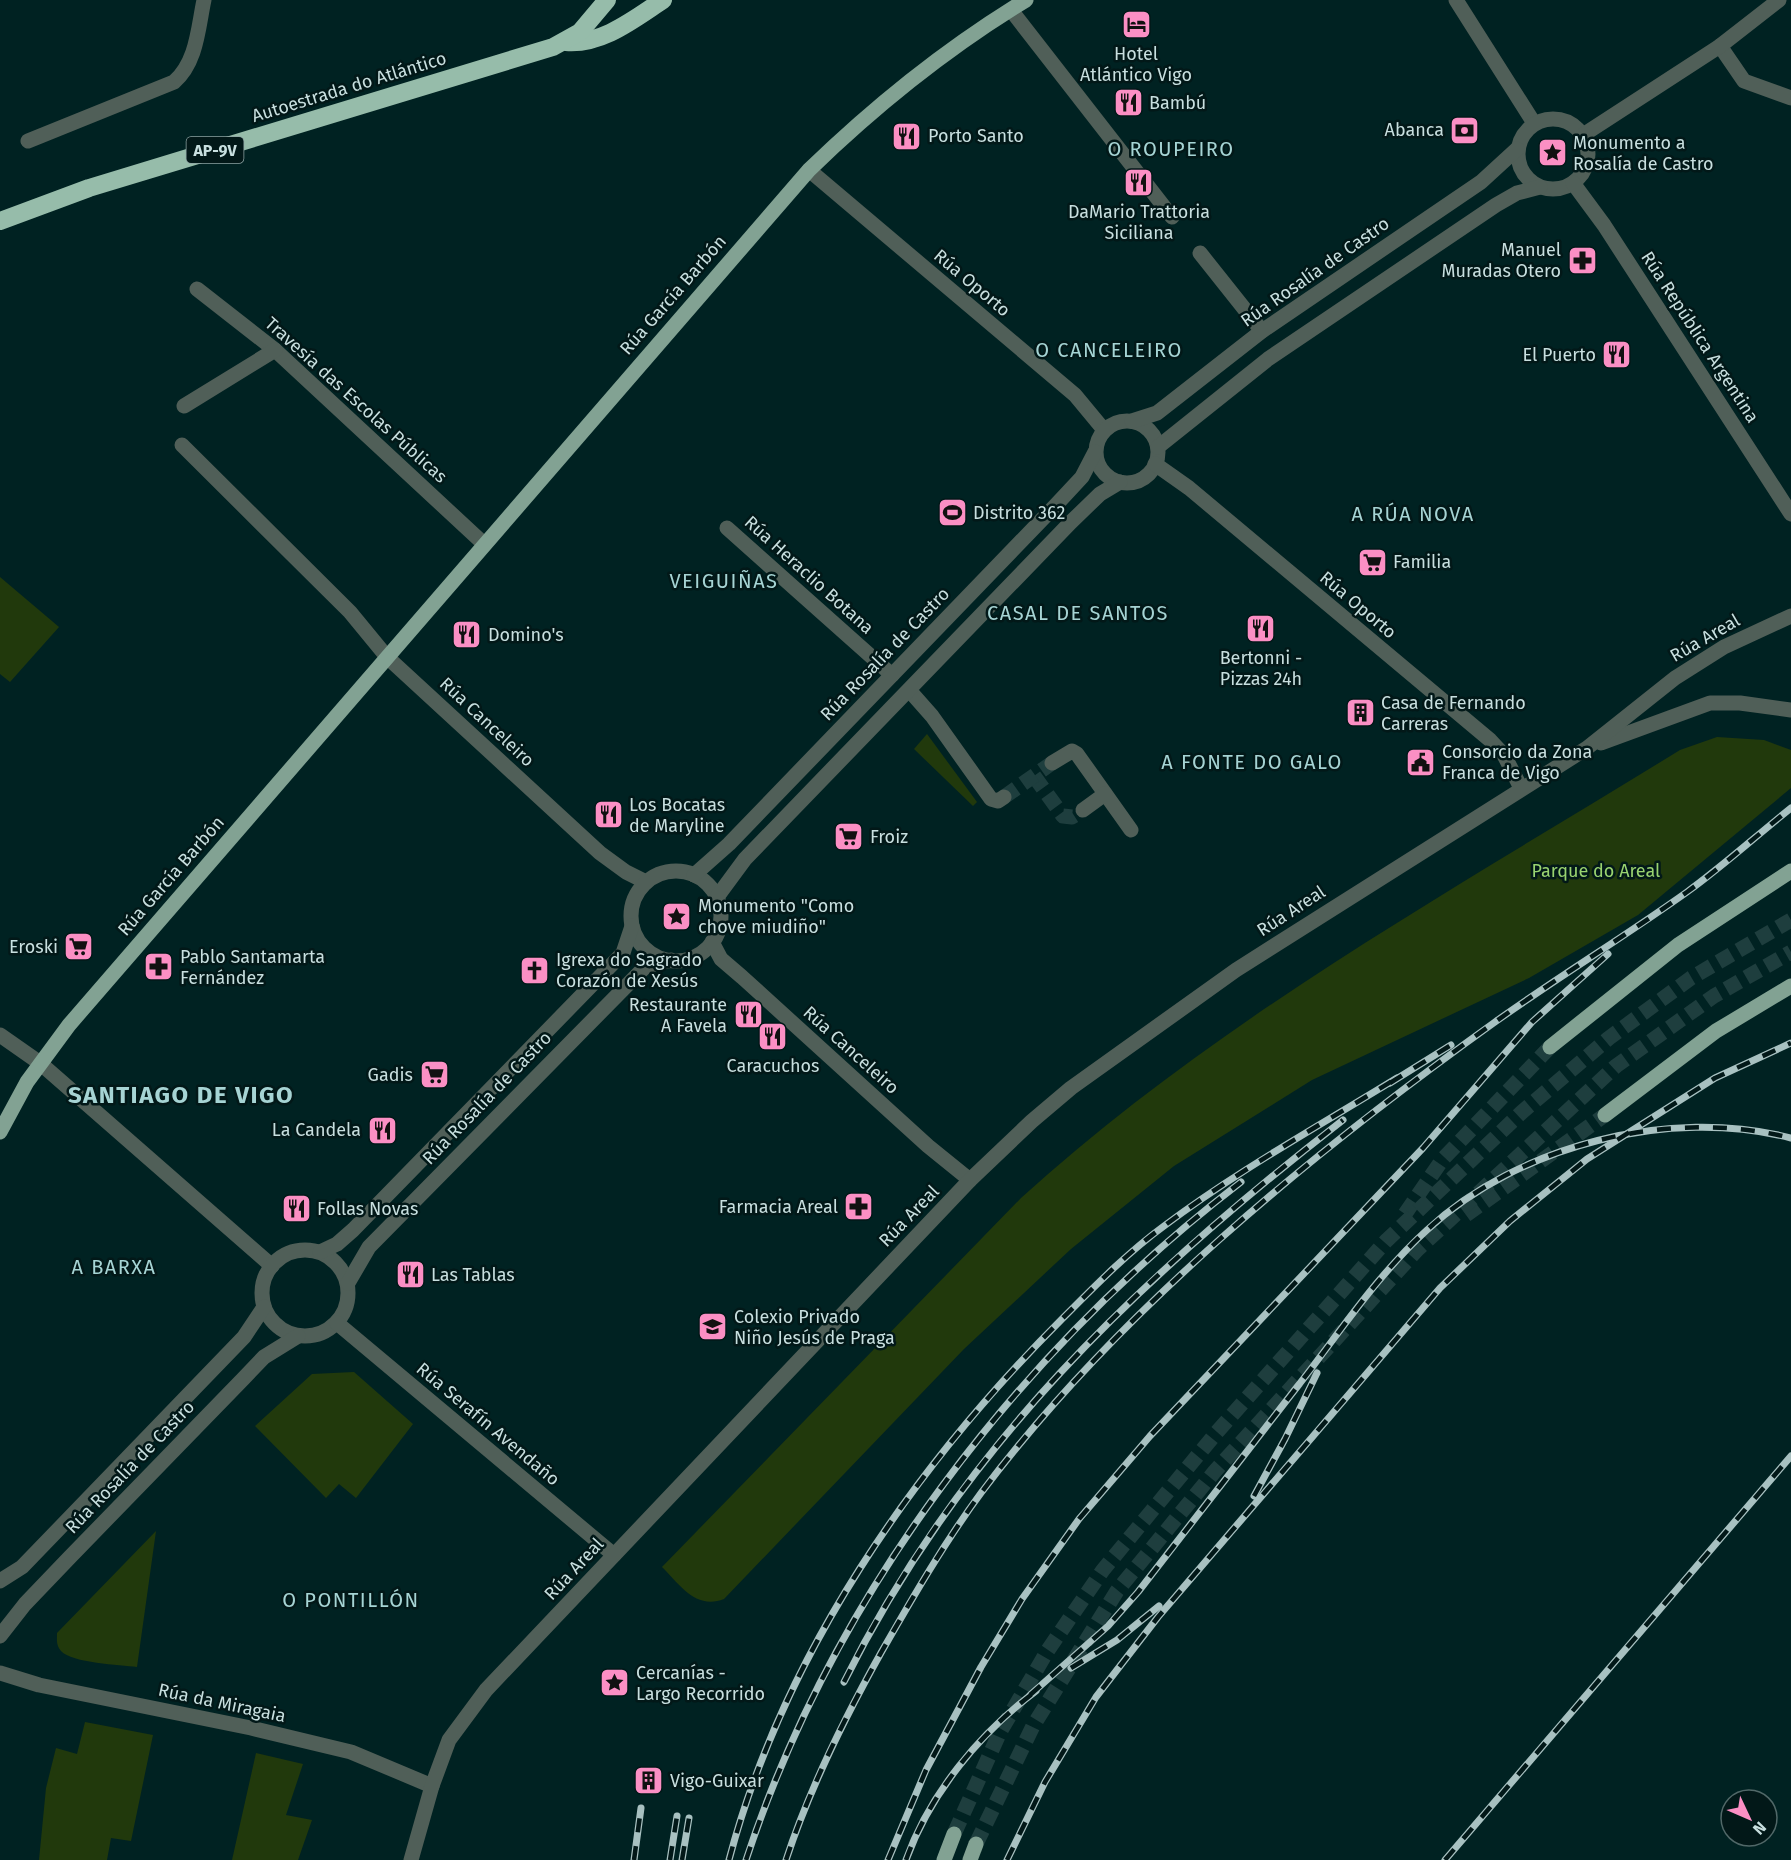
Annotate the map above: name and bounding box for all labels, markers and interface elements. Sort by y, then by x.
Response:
hotel icon: Hotel Atlántico Vigo [1120,9,1152,41]
place label: Hotel Atlántico Vigo [1080,43,1192,86]
street label: Autoestrada do Atlántico [249,47,449,127]
restaurant icon: Bambú [1112,87,1144,119]
place label: Bambú [1149,92,1206,114]
bank icon: Abanca [1449,114,1481,146]
place label: Abanca [1385,119,1444,141]
restaurant icon: Porto Santo [891,120,923,152]
place label: Porto Santo [928,125,1024,147]
place label: Monumento a Rosalía de Castro [1573,132,1714,175]
road number: AP-9V [186,137,244,163]
district label: O ROUPEIRO [1107,137,1235,161]
place icon: Monumento a Rosalía de Castro [1536,137,1568,169]
restaurant icon: DaMario Trattoria Siciliana [1123,167,1155,199]
place label: DaMario Trattoria Siciliana [1068,201,1210,244]
street label: Rúa Rosalía de Castro [1236,212,1394,332]
street label: Rúa García Barbón [615,231,731,359]
place label: Manuel Muradas Otero [1441,239,1561,282]
pharmacy icon: Manuel Muradas Otero [1566,244,1598,276]
street label: Rúa Oporto [929,245,1015,321]
street label: Rúa República Argentina [1636,247,1764,427]
street label: Travesía das Escolas Públicas [260,312,452,488]
district label: O CANCELEIRO [1035,338,1183,362]
restaurant icon: El Puerto [1601,339,1633,371]
place label: El Puerto [1523,344,1596,366]
sports icon: Distrito 362 [936,497,968,529]
place label: Distrito 362 [973,502,1065,524]
district label: A RÚA NOVA [1351,502,1475,526]
street label: Rúa Heraclio Botana [740,511,878,639]
supermarket icon: Familia [1356,546,1388,578]
place label: Familia [1393,551,1451,573]
street label: Rúa Oporto [1315,567,1401,643]
district label: VEIGUIÑAS [670,569,779,593]
street label: Rúa Rosalía de Castro [816,583,954,725]
district label: CASAL DE SANTOS [987,601,1169,625]
street label: Rúa Areal [1666,609,1744,667]
restaurant icon: Bertonni - Pizzas 24h [1245,613,1277,645]
restaurant icon: Domino's [451,619,483,651]
place label: Domino's [488,624,564,646]
place label: Bertonni - Pizzas 24h [1220,647,1302,690]
street label: Rúa Canceleiro [435,673,539,771]
place label: Casa de Fernando Carreras [1381,692,1526,735]
building icon: Casa de Fernando Carreras [1344,697,1376,729]
place label: Consorcio da Zona Franca de Vigo [1442,741,1592,784]
public building icon: Consorcio da Zona Franca de Vigo [1405,746,1437,778]
district label: A FONTE DO GALO [1161,750,1343,774]
place label: Los Bocatas de Maryline [629,794,725,837]
restaurant icon: Los Bocatas de Maryline [592,799,624,831]
street label: Rúa García Barbón [113,812,229,940]
supermarket icon: Froiz [833,821,865,853]
place label: Froiz [870,826,908,848]
park label: Parque do Areal [1532,860,1660,882]
street label: Rúa Areal [1253,881,1329,941]
place label: Monumento "Como chove miudiño" [698,895,854,938]
place icon: Monumento "Como chove miudiño" [661,900,693,932]
supermarket icon: Eroski [63,931,95,963]
place label: Eroski [9,936,58,958]
place label: Pablo Santamarta Fernández [180,946,325,989]
place label: Igrexa do Sagrado Corazón de Xesús [556,949,702,992]
pharmacy icon: Pablo Santamarta Fernández [143,951,175,983]
church icon: Igrexa do Sagrado Corazón de Xesús [519,954,551,986]
place label: Restaurante A Favela [629,994,727,1037]
restaurant icon: Restaurante A Favela [732,999,764,1031]
street label: Rúa Canceleiro [799,1001,903,1099]
restaurant icon: Caracuchos [757,1021,789,1053]
street label: Rúa Rosalía de Castro [418,1027,556,1169]
place label: Caracuchos [727,1055,819,1077]
supermarket icon: Gadis [418,1059,450,1091]
place label: Gadis [368,1064,413,1086]
district label: SANTIAGO DE VIGO [68,1081,294,1109]
restaurant icon: La Candela [366,1114,398,1146]
place label: La Candela [272,1119,361,1141]
street label: Rúa Areal [874,1181,944,1251]
pharmacy icon: Farmacia Areal [843,1191,875,1223]
restaurant icon: Follas Novas [280,1193,312,1225]
place label: Farmacia Areal [719,1196,838,1218]
place label: Follas Novas [317,1198,418,1220]
district label: A BARXA [71,1255,157,1279]
restaurant icon: Las Tablas [394,1259,426,1291]
place label: Las Tablas [431,1264,515,1286]
place label: Colexio Privado Niño Jesús de Praga [734,1306,895,1349]
school or university icon: Colexio Privado Niño Jesús de Praga [697,1311,729,1343]
street label: Rúa Serafín Avendaño [412,1358,564,1490]
street label: Rúa Rosalía de Castro [61,1396,199,1538]
street label: Rúa Areal [540,1533,608,1605]
district label: O PONTILLÓN [282,1588,420,1612]
place label: Cercanías - Largo Recorrido [636,1662,765,1705]
place icon: Cercanías - Largo Recorrido [599,1667,631,1699]
street label: Rúa da Miragaia [156,1679,288,1727]
building icon: Vigo-Guixar [633,1765,665,1797]
place label: Vigo-Guixar [670,1770,764,1792]
north arrow [1719,1788,1779,1848]
text: N [1749,1818,1770,1838]

